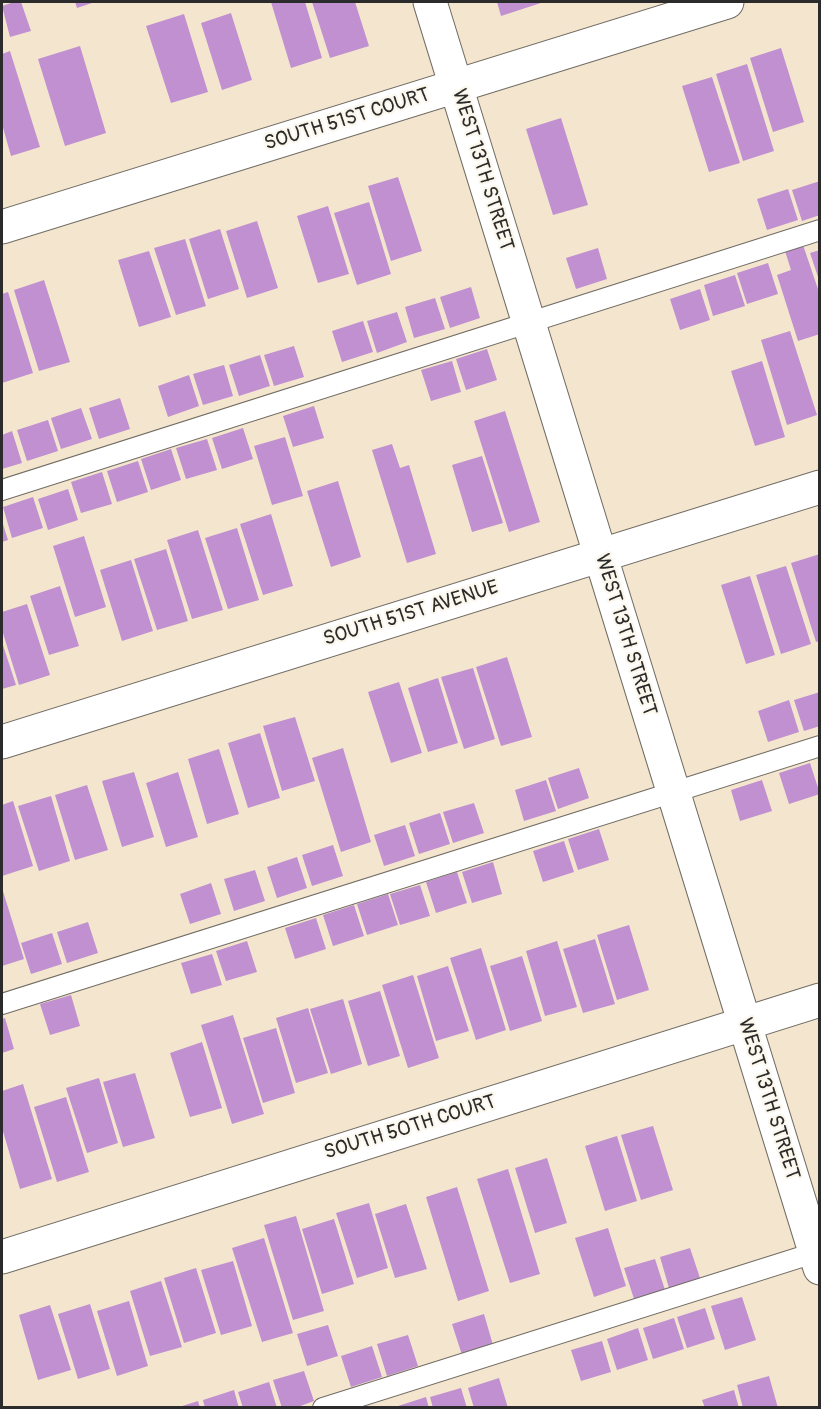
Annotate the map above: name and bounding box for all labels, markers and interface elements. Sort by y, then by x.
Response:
street label: SOUTH 51ST COURT [261,83,433,157]
street label: WEST 13TH STREET [446,86,518,254]
street label: WEST 13TH STREET [589,551,661,719]
street label: SOUTH 51ST AVENUE [321,576,501,652]
street label: WEST 13TH STREET [732,1015,804,1183]
street label: SOUTH 50TH COURT [321,1090,499,1166]

